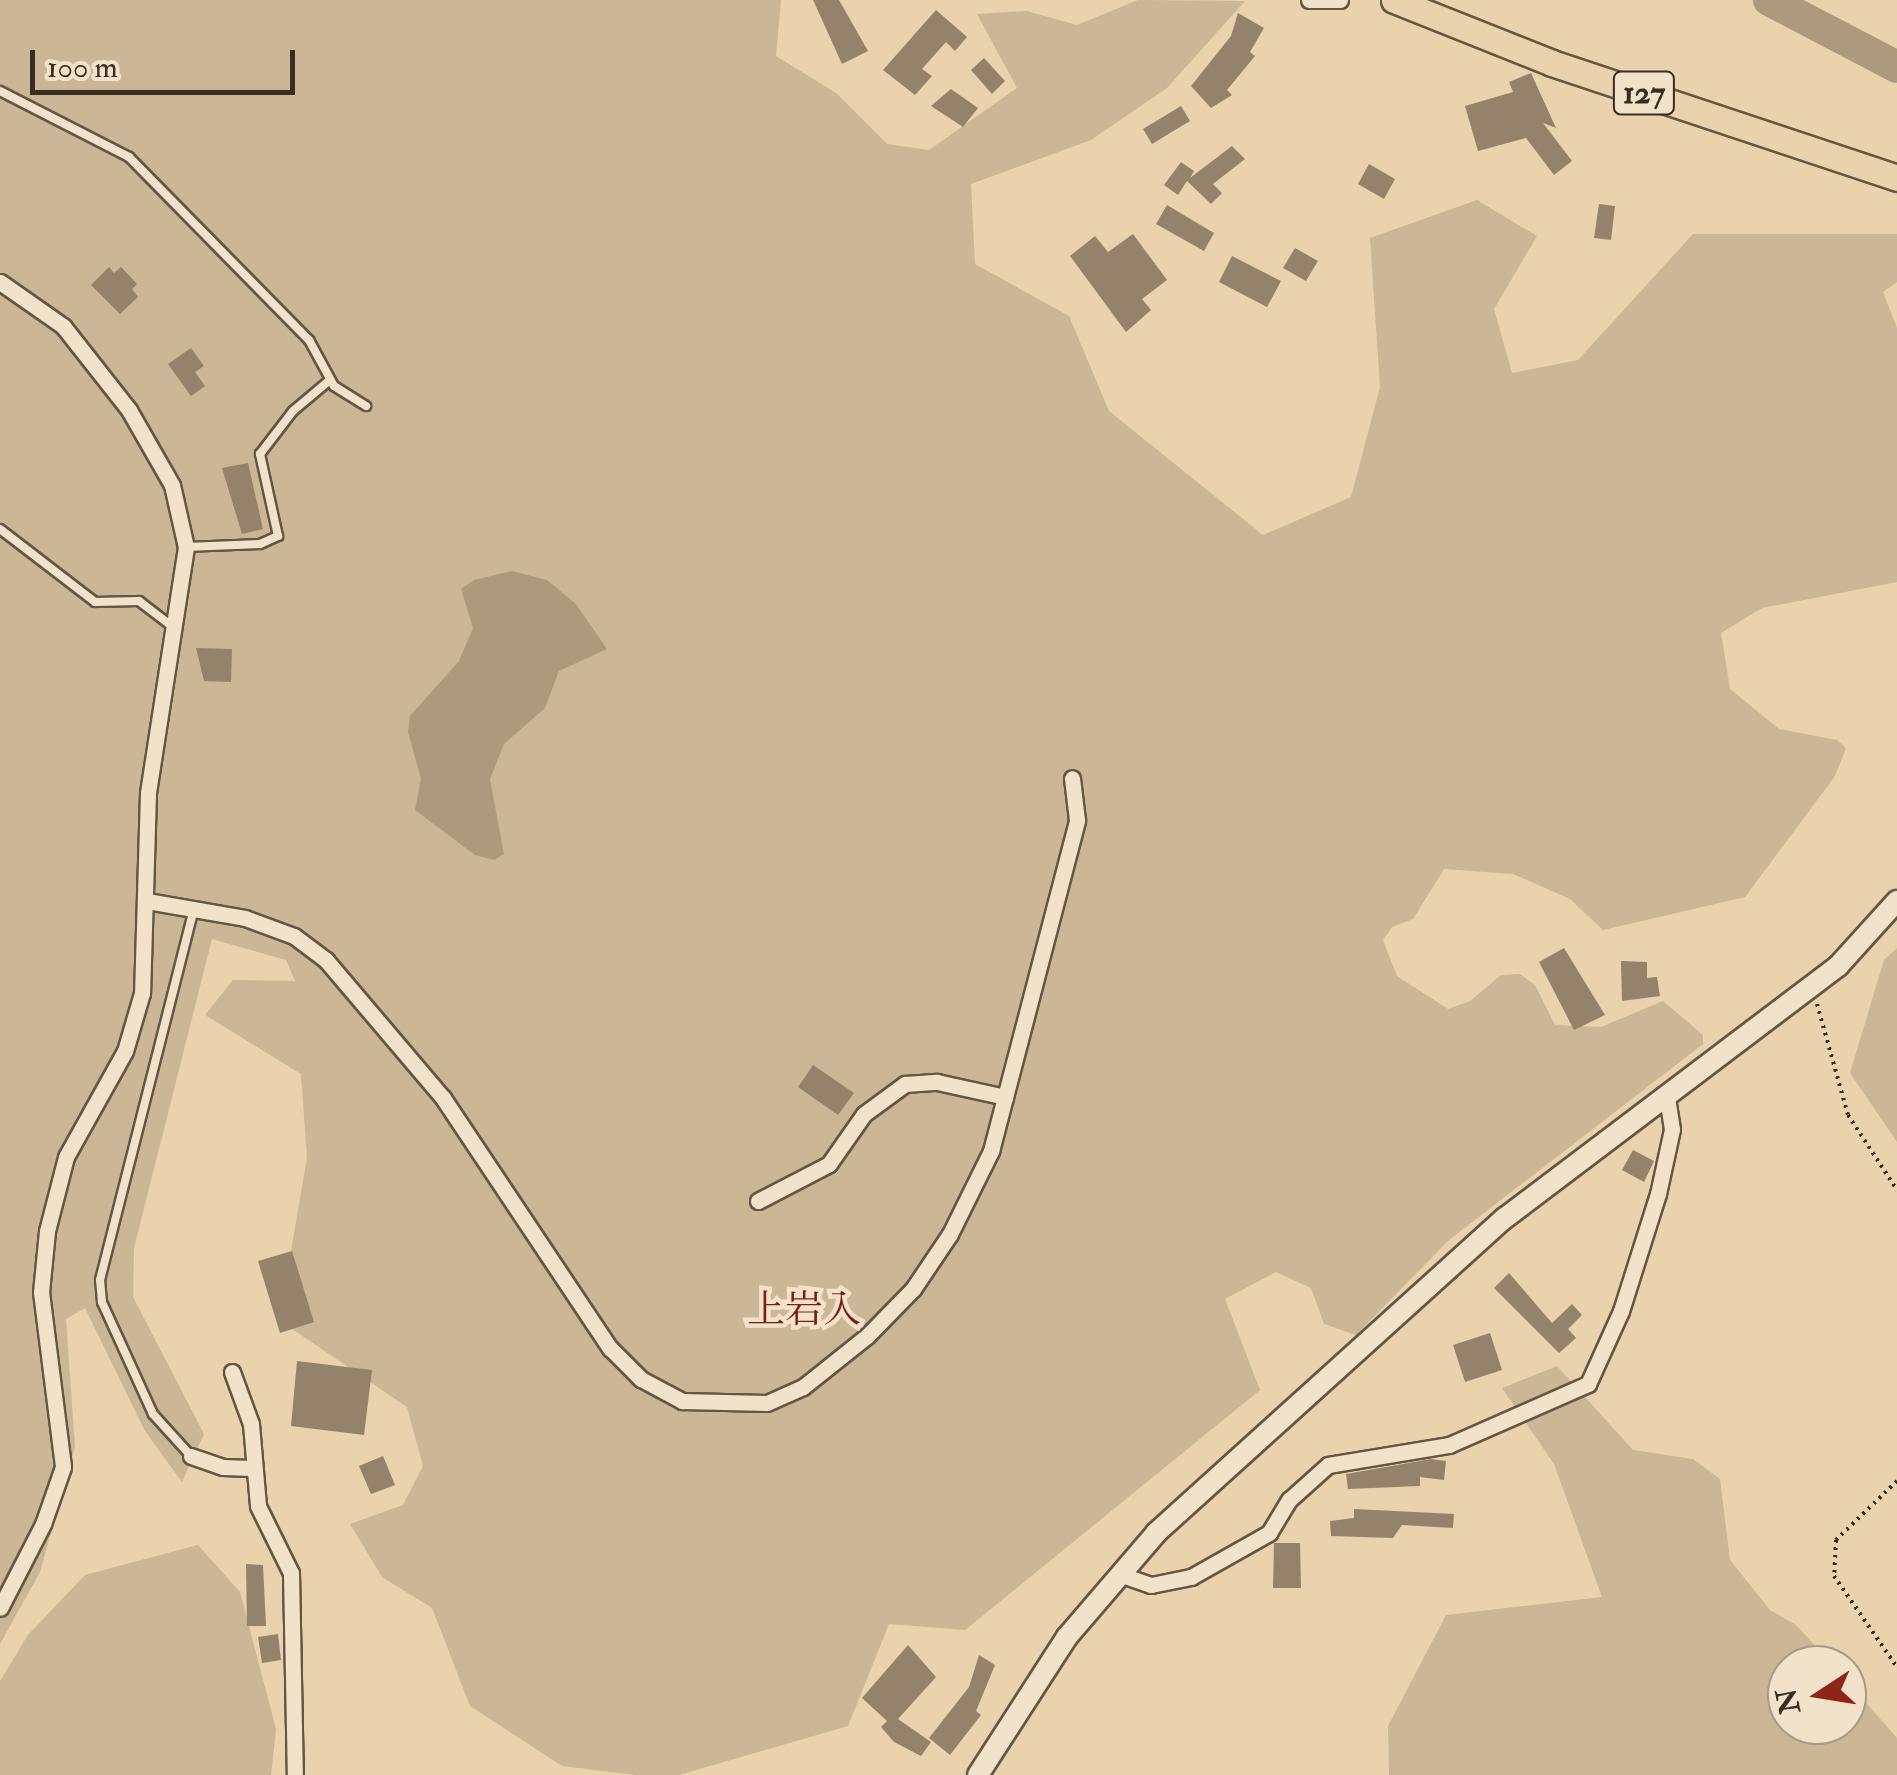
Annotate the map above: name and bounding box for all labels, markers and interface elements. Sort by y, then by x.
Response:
scale bar [35,30,300,92]
text: 100 m [47,49,118,86]
road number: 127 [1612,66,1676,120]
district label: 上岩入 [747,1288,861,1334]
north arrow [1767,1645,1867,1745]
text: N [1769,1685,1809,1717]

